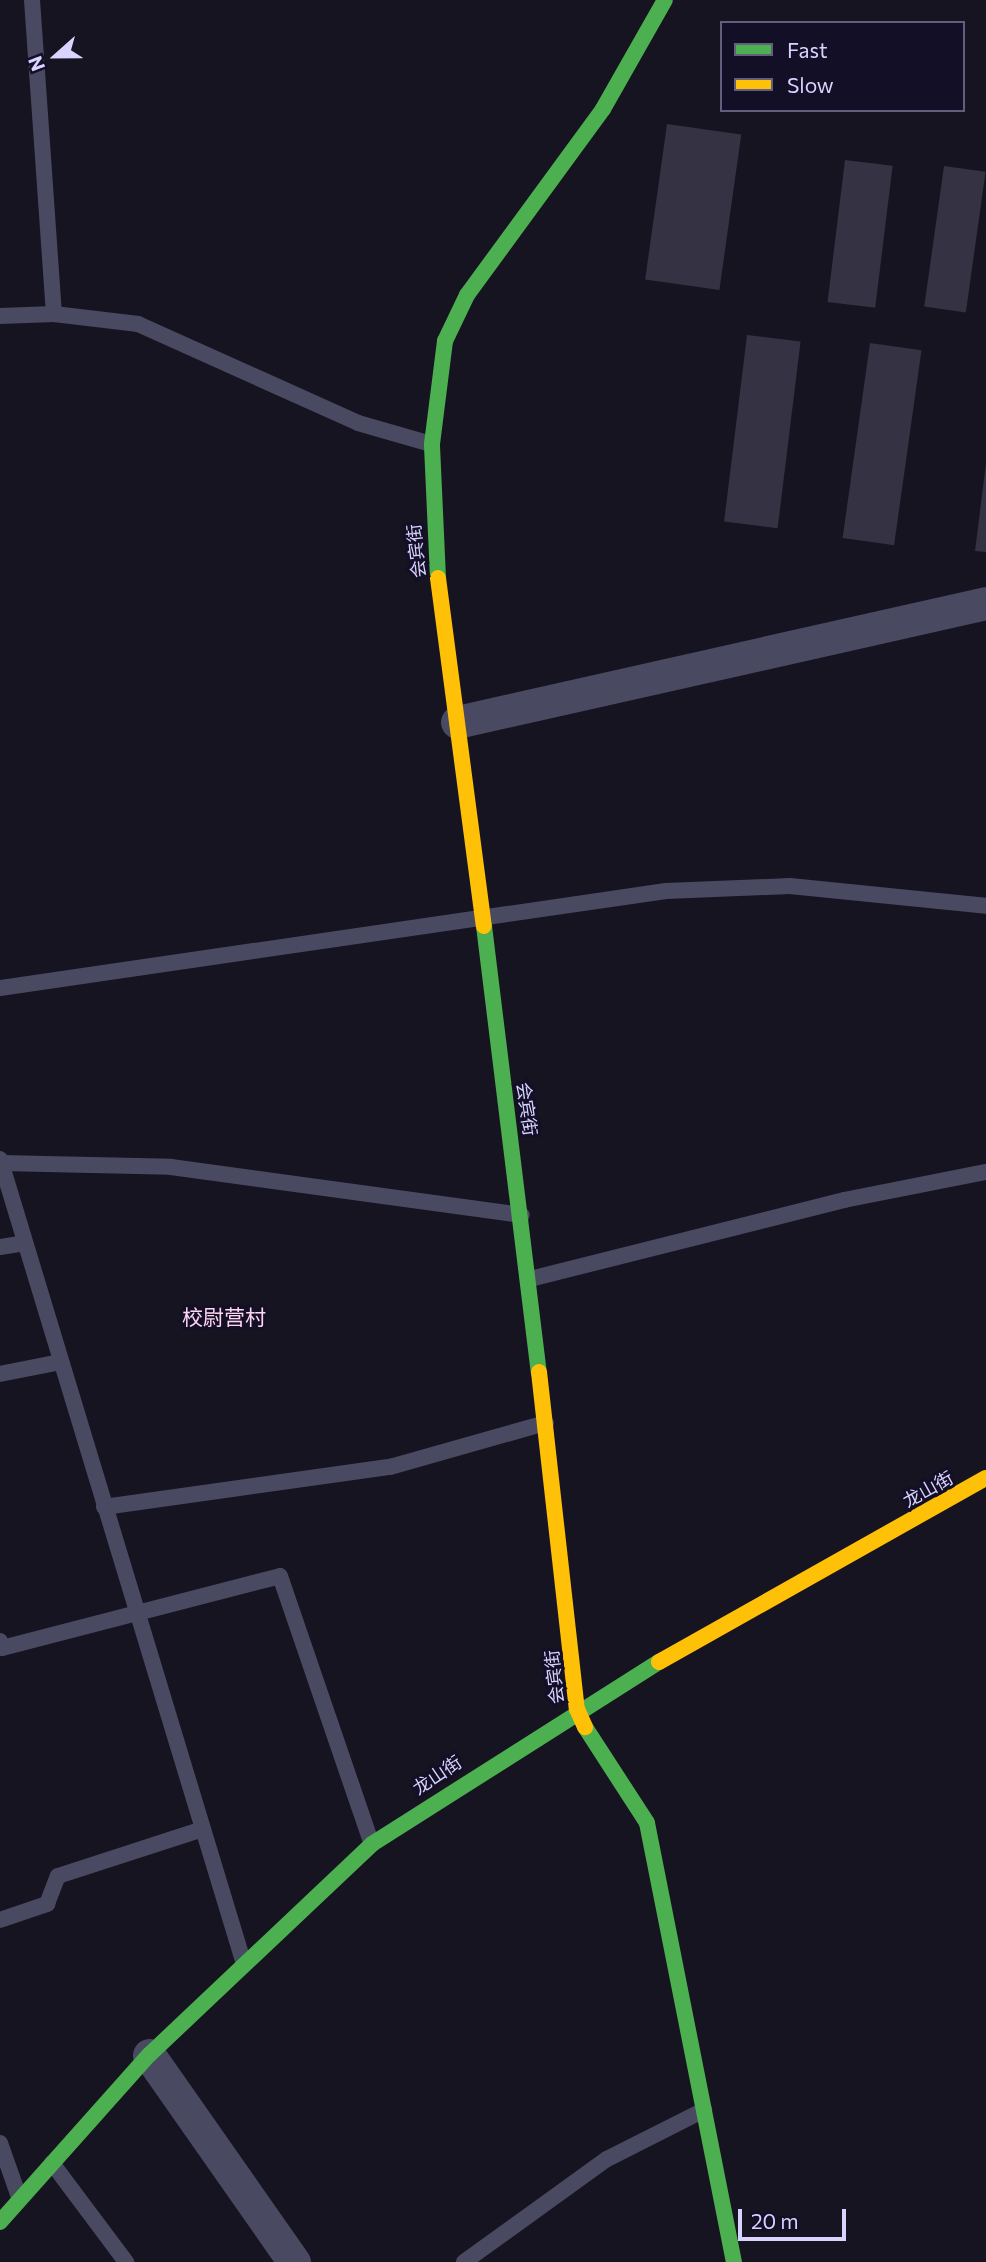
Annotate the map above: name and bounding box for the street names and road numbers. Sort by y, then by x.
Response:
street label: 会宾街 [402,523,430,579]
street label: 会宾街 [513,1081,541,1137]
street label: 龙山街 [899,1466,957,1512]
street label: 会宾街 [540,1649,568,1705]
street label: 龙山街 [409,1751,465,1799]

